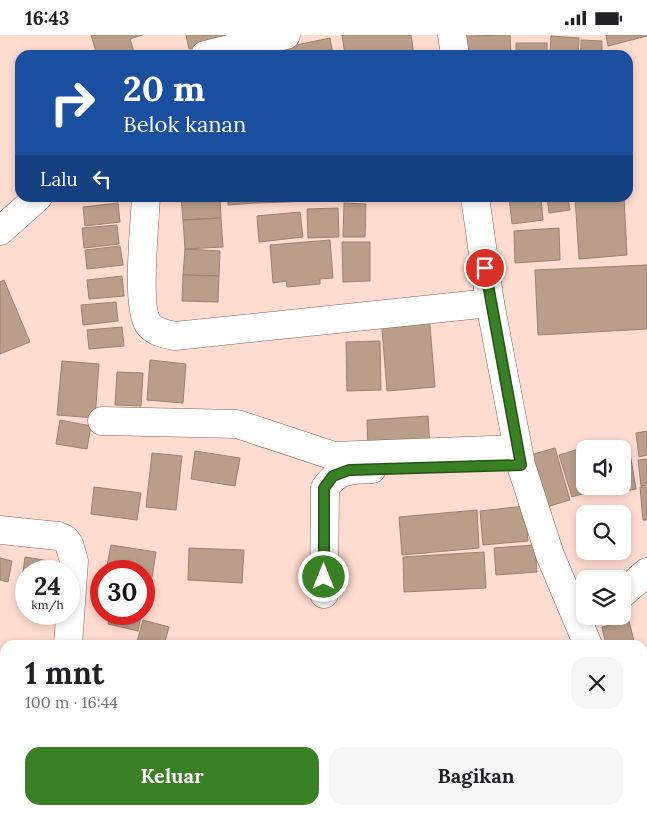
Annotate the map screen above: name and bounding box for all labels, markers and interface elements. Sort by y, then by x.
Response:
text: 16:43 [25,6,69,30]
text: 20 m [123,66,205,111]
icon: right [40,70,105,135]
text: Belok kanan [123,110,246,138]
icon: left [88,165,116,193]
text: Lalu [40,167,78,191]
pin [464,247,506,289]
icon: arrive [471,254,499,282]
map controls [576,440,631,625]
button: sound [576,440,631,495]
button: search [576,505,631,560]
position arrow [297,550,349,602]
speed limit sign: 30 [90,560,155,625]
text: 24 [34,570,61,602]
button: layers [576,570,631,625]
text: km/h [31,597,64,612]
text: 1 mnt [25,654,104,692]
button: close [571,657,623,709]
text: 100 m · 16:44 [25,692,118,712]
button: Keluar [25,747,319,805]
button: Bagikan [329,747,623,805]

